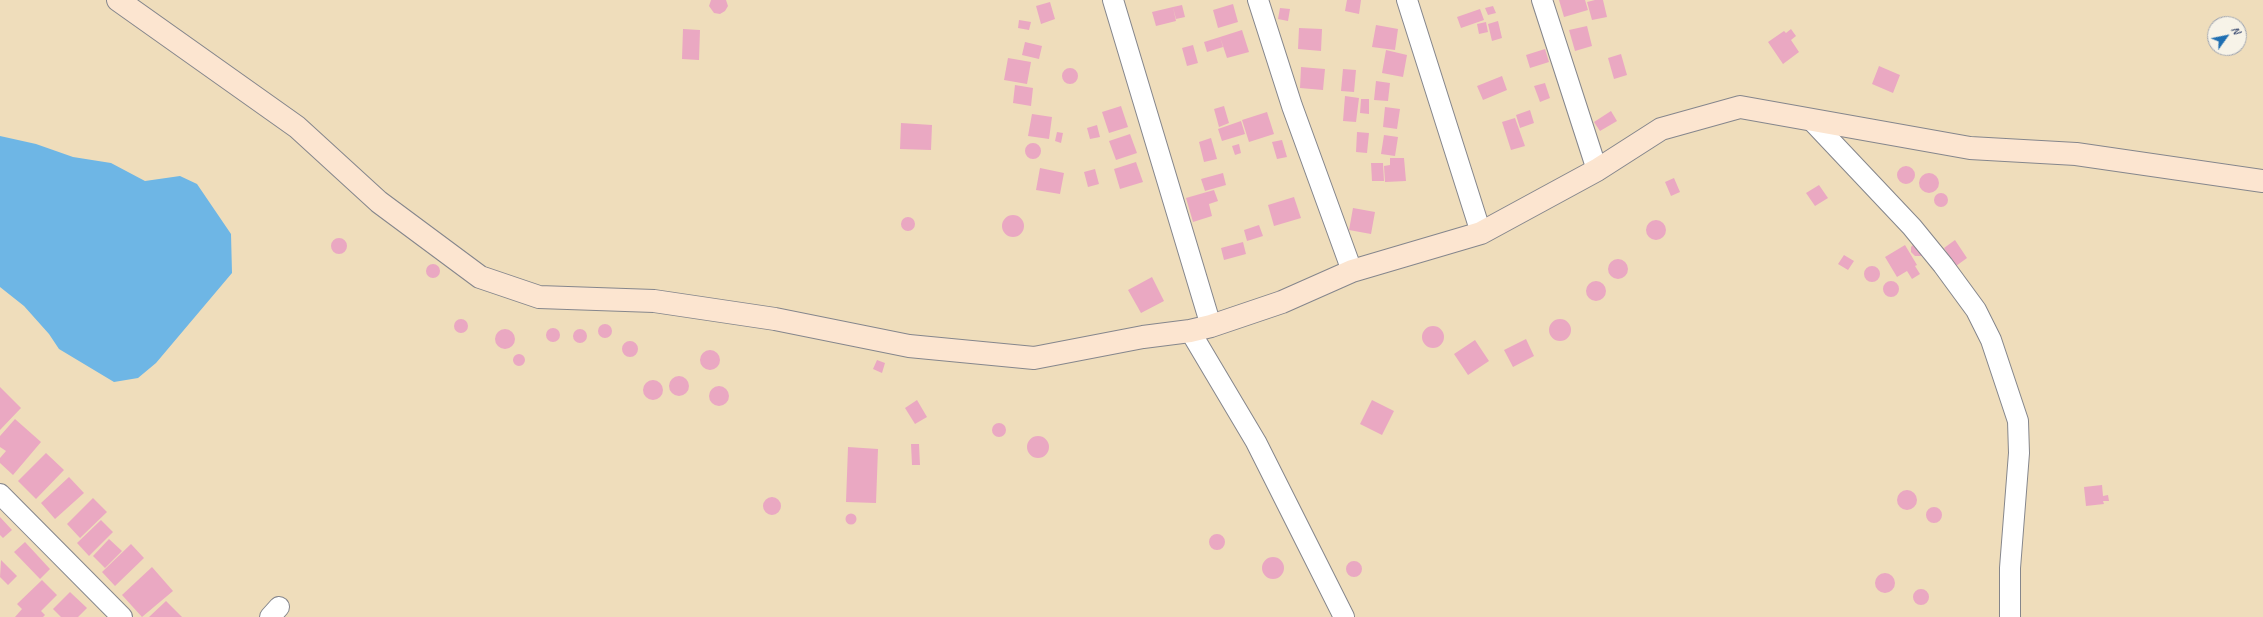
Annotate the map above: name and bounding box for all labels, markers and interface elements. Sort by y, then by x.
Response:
north arrow [2207,16,2247,56]
text: N [2228,23,2244,37]

